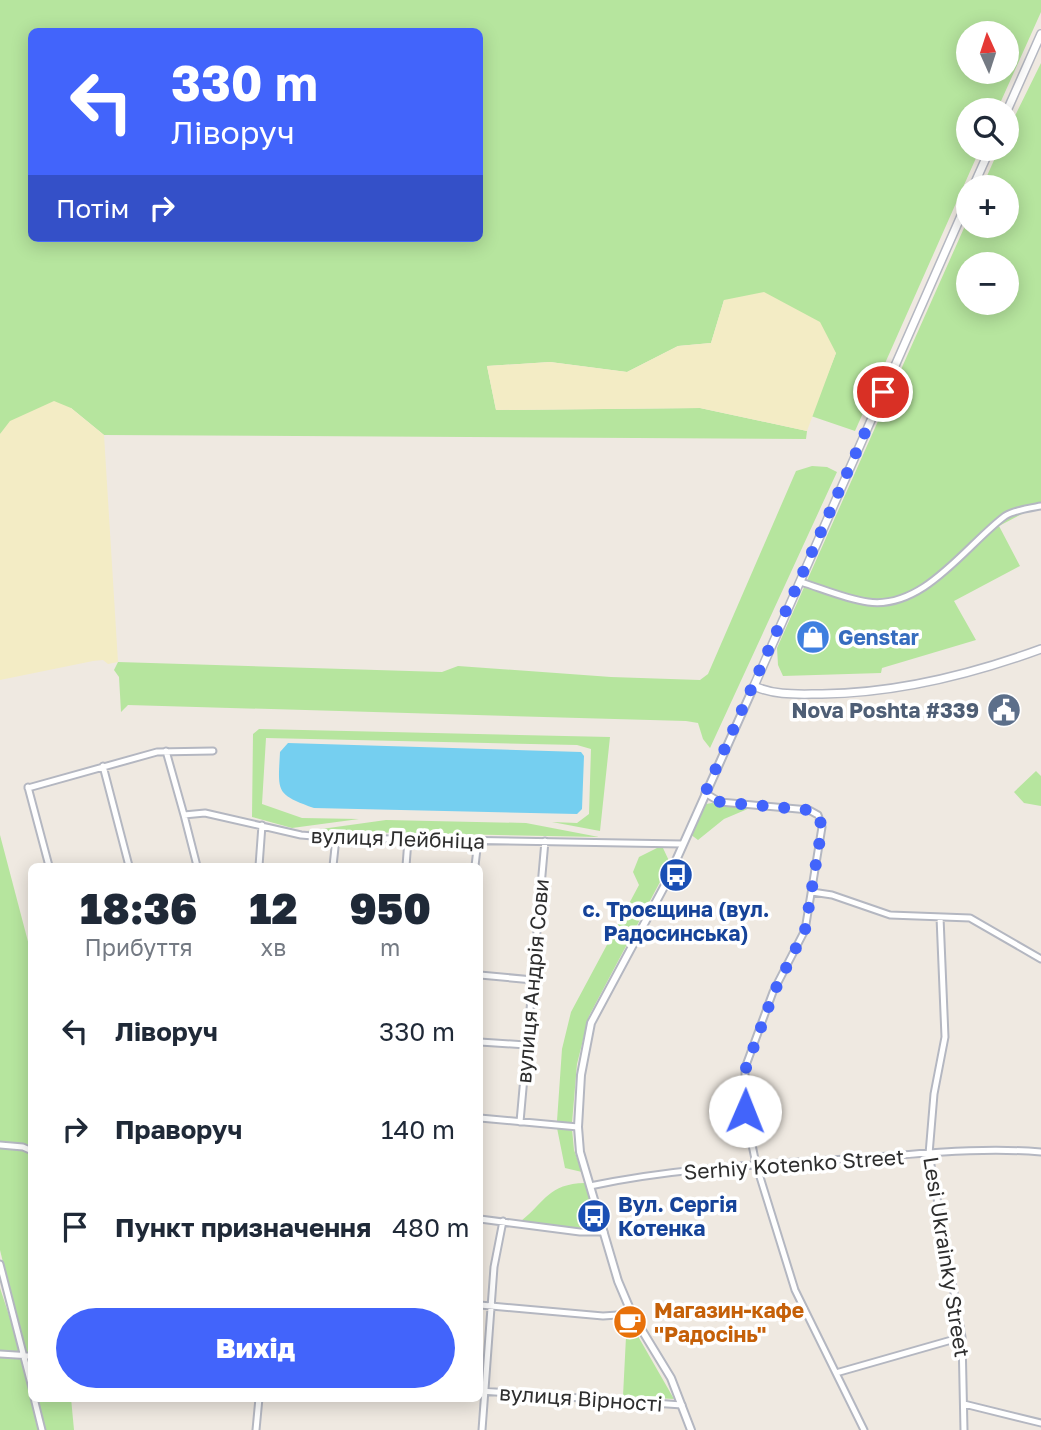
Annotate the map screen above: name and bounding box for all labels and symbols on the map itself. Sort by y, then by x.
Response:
north arrow [956,21,1018,84]
pin [853,362,913,422]
shop icon: Genstar [794,618,832,656]
place label: Genstar [838,624,919,650]
public building icon: Nova Poshta #339 [985,691,1023,729]
place label: Nova Poshta #339 [792,697,979,723]
street label: вулиця Лейбніца [310,822,486,854]
bus stop icon: с. Троєщина (вул. Радосинська) [657,856,695,894]
street label: вулиця Андрія Сови [510,878,554,1084]
place label: с. Троєщина (вул. Радосинська) [583,896,769,946]
position arrow [708,1074,782,1148]
street label: Serhiy Kotenko Street [683,1143,905,1185]
street label: Lesi Ukrainky Street [918,1155,976,1359]
place label: Вул. Сергія Котенка [618,1191,737,1241]
bus stop icon: Вул. Сергія Котенка [575,1197,613,1235]
place label: Магазин-кафе ''Радосінь" [654,1297,804,1347]
cafe icon: Магазин-кафе ''Радосінь" [611,1303,649,1341]
street label: вулиця Вірності [498,1379,664,1417]

